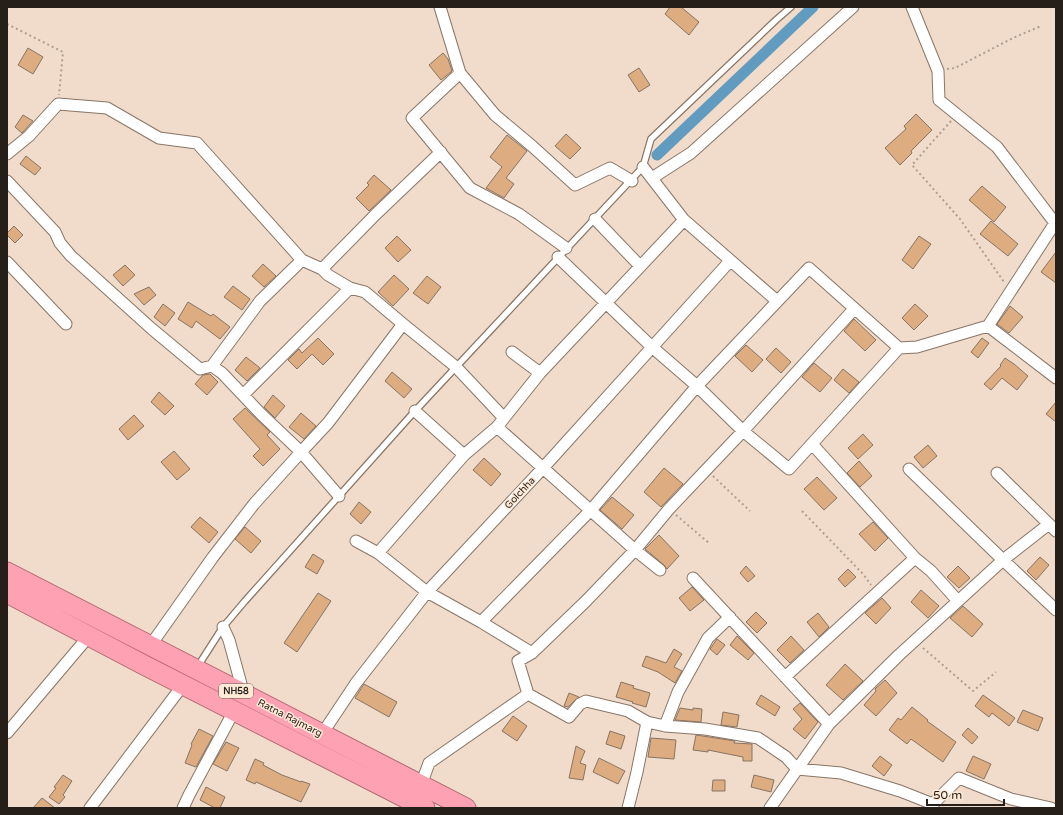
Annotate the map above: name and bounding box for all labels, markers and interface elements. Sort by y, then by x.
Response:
street label: Golchha [502,475,538,511]
road number: NH58 [219,684,253,698]
street label: Ratna Rajmarg [256,697,324,739]
scale bar [927,781,1004,807]
text: 50 m [933,788,962,802]

